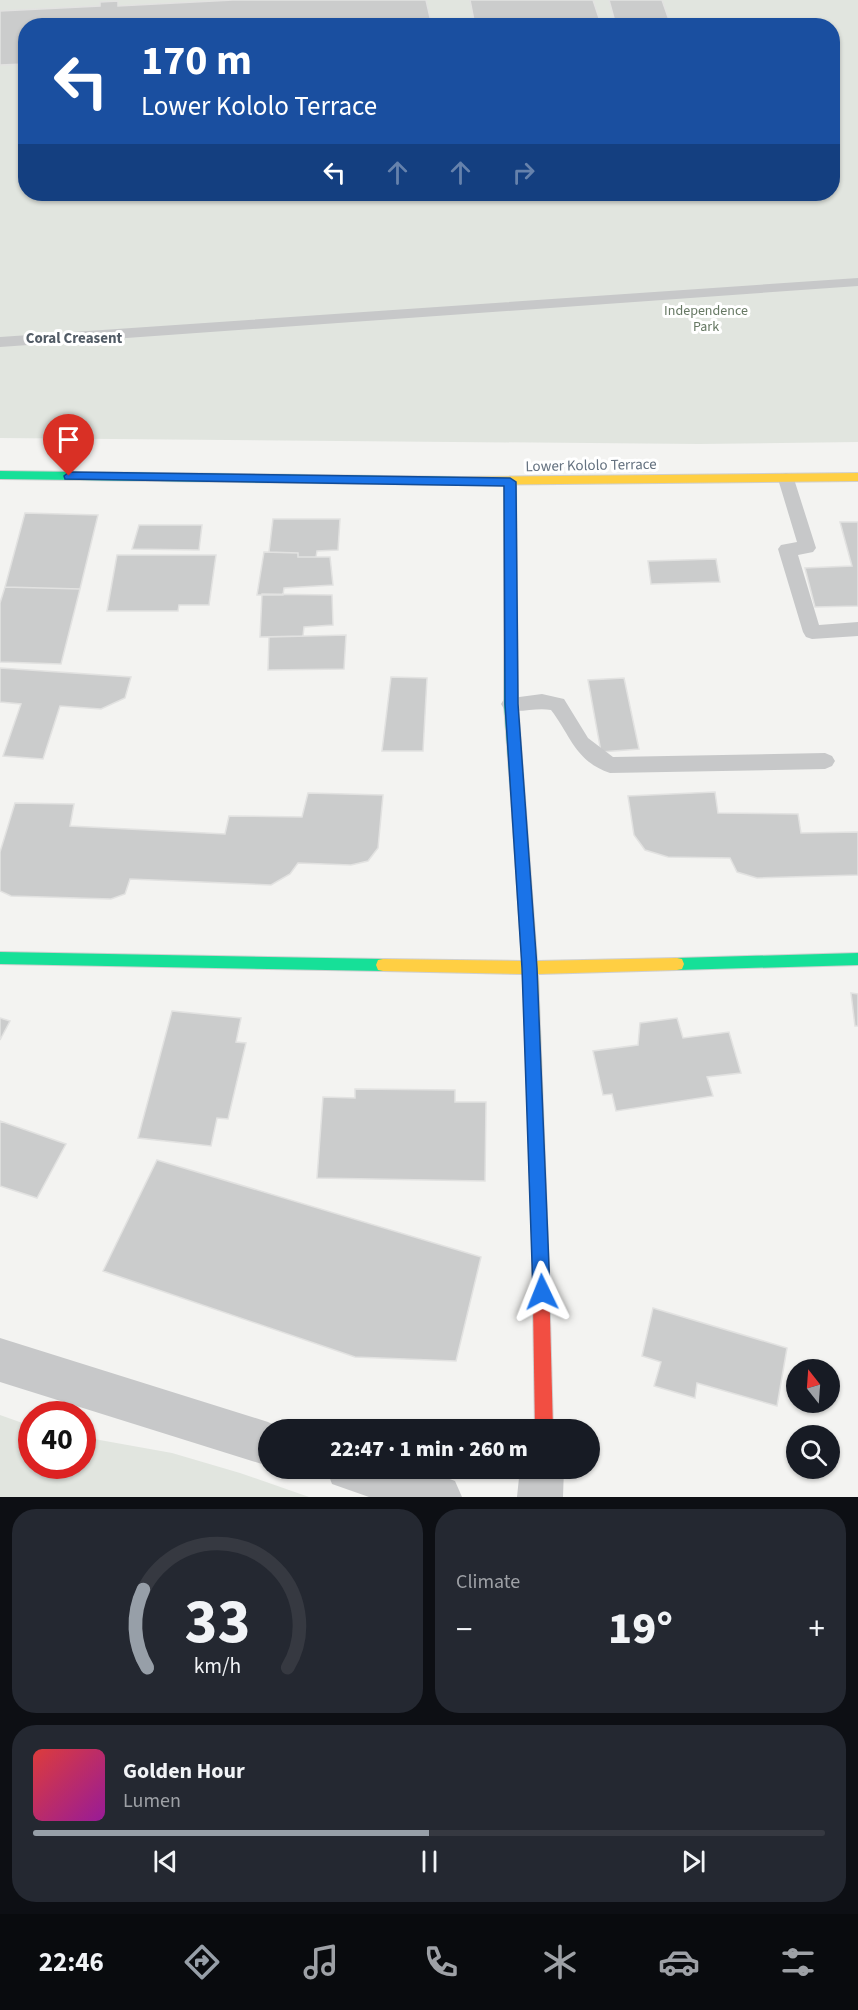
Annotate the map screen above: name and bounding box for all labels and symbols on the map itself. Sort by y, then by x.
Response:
park label: Independence Park [664,301,748,337]
district label: Coral Creasent [26,328,123,349]
pin [43,414,94,476]
street label: Lower Kololo Terrace [525,454,657,477]
position arrow [510,1260,574,1324]
north arrow [786,1359,840,1413]
speed limit sign: 40 [18,1401,96,1479]

